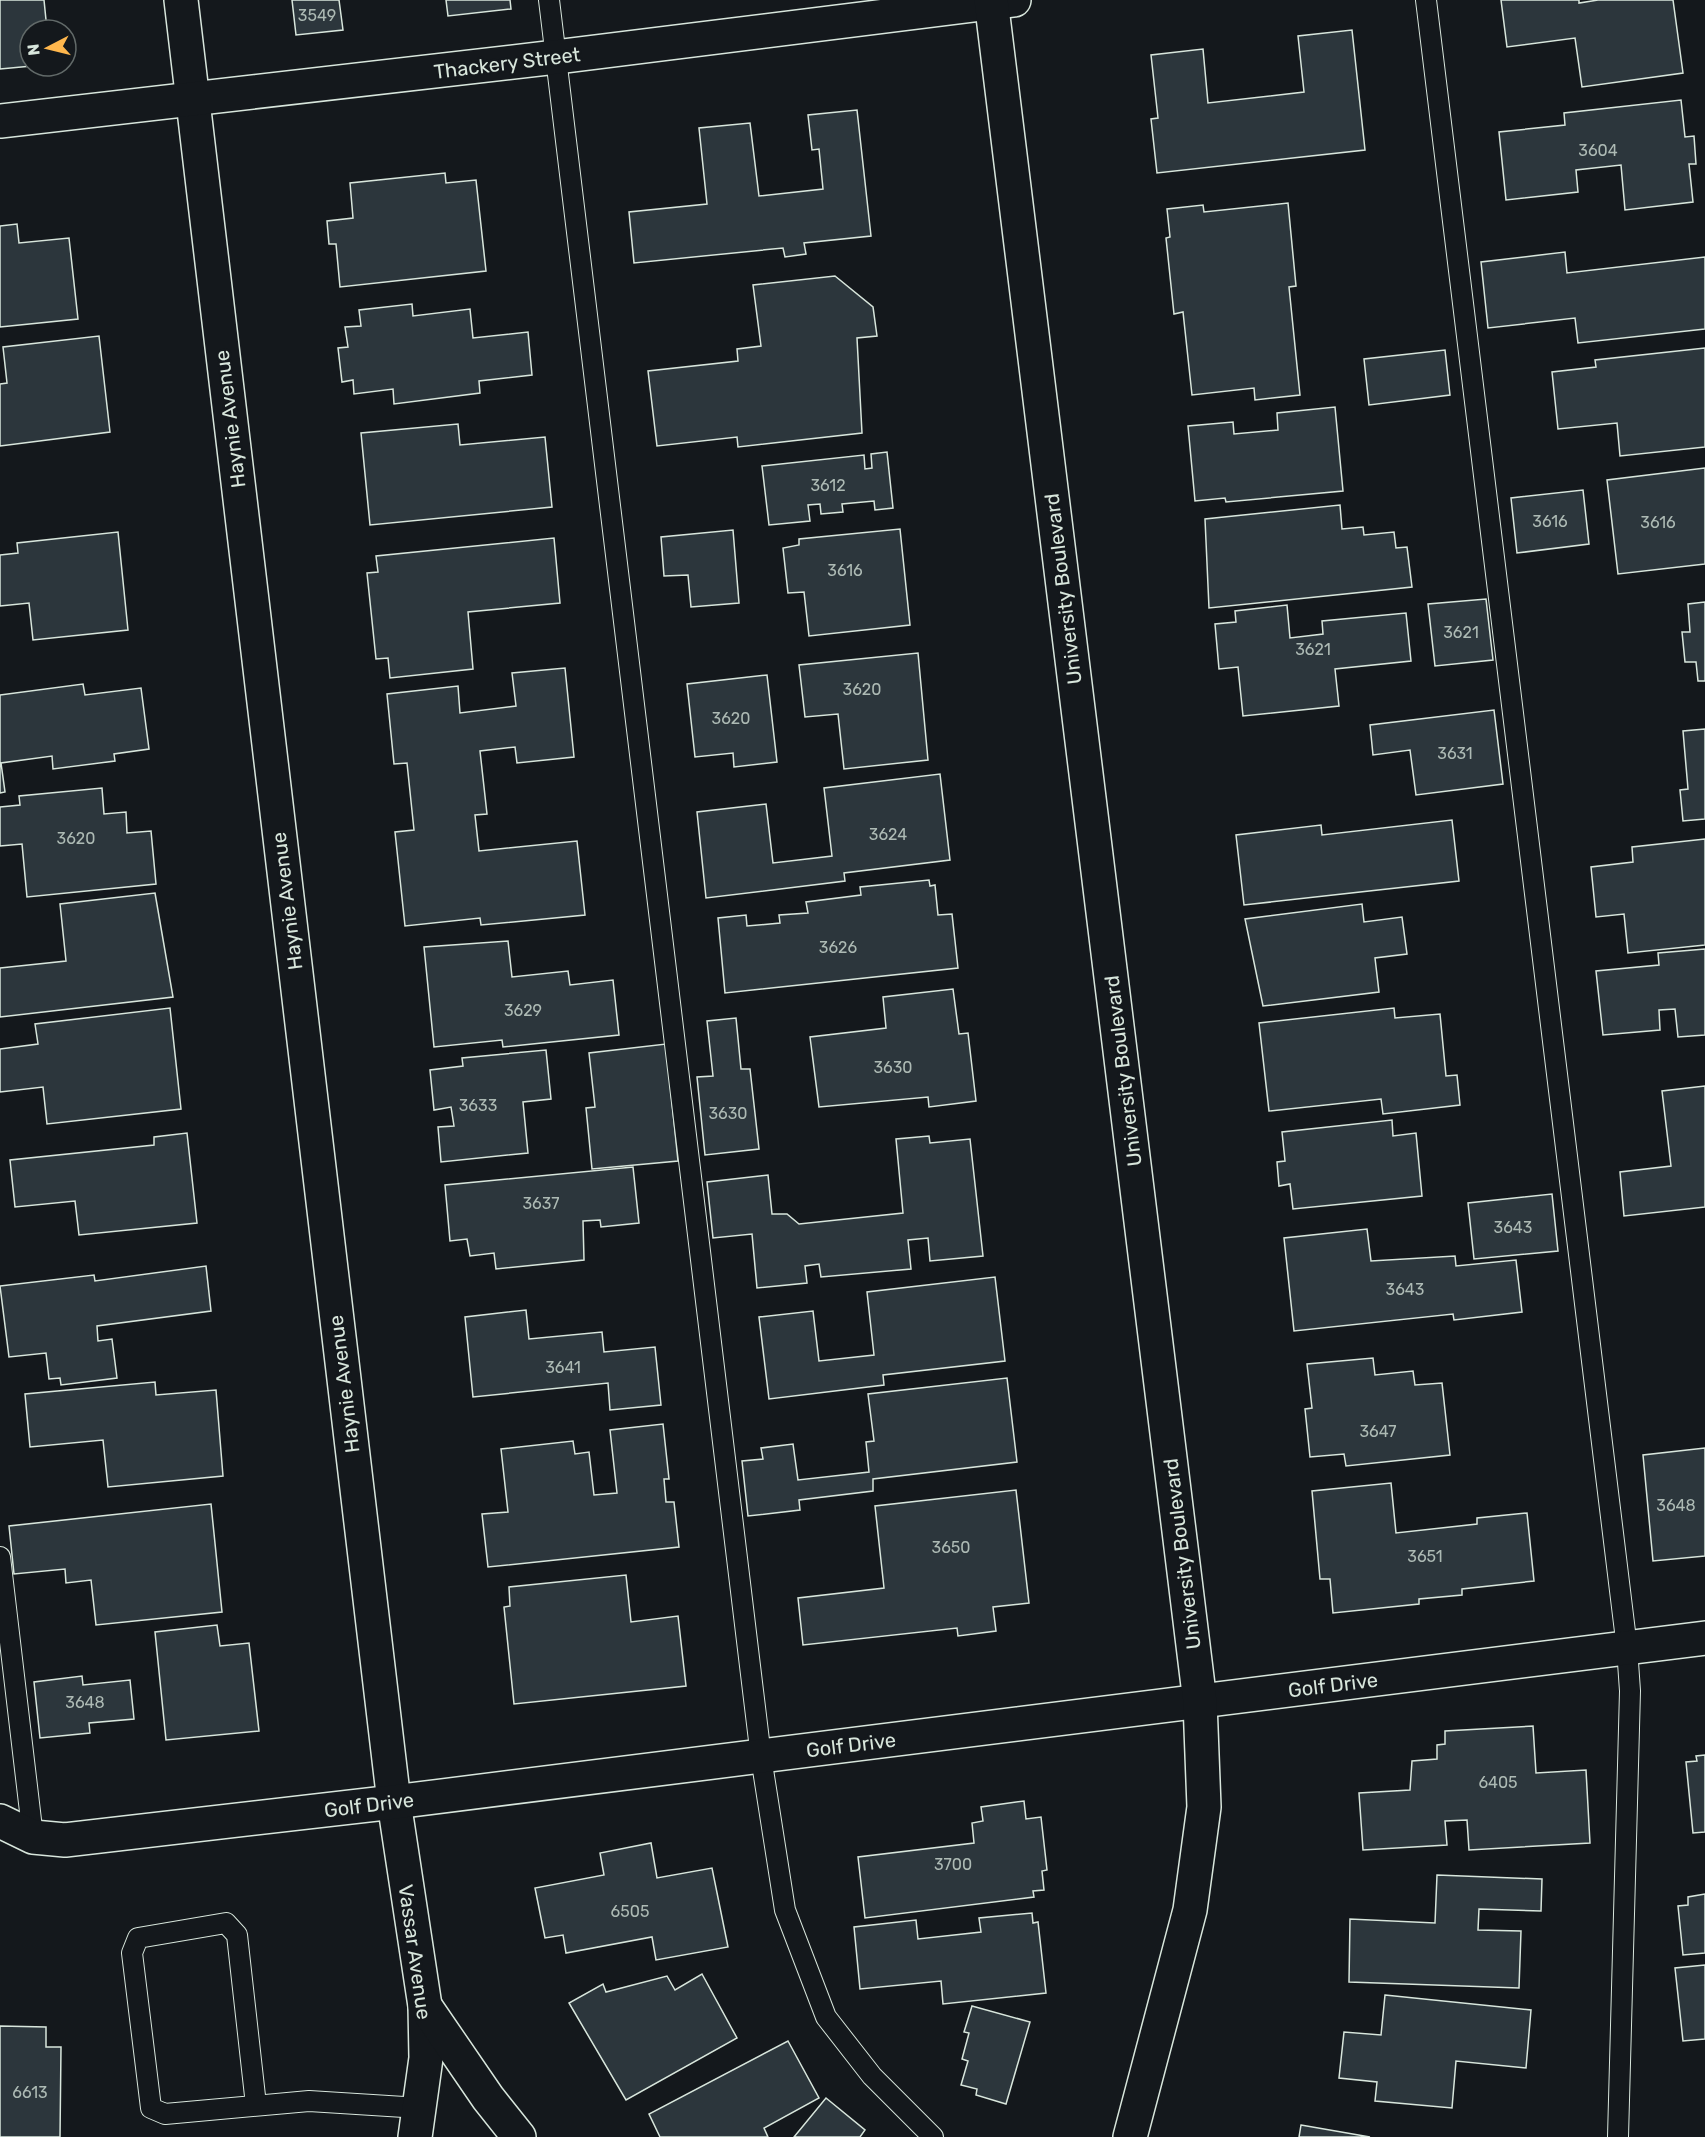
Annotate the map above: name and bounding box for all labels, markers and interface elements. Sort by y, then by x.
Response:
house number: 3549 [298,6,336,25]
north arrow [18,18,78,78]
street label: Thackery Street [432,42,582,84]
text: N [23,43,44,57]
house number: 3604 [1578,141,1618,160]
street label: Haynie Avenue [210,349,250,489]
house number: 3612 [810,476,846,495]
street label: University Boulevard [1039,492,1087,686]
house number: 3616 [1532,512,1568,531]
house number: 3616 [1640,513,1676,532]
house number: 3616 [827,561,863,580]
house number: 3621 [1443,623,1479,642]
house number: 3621 [1295,640,1331,659]
house number: 3620 [843,680,881,699]
house number: 3620 [712,709,750,728]
house number: 3631 [1437,744,1473,763]
house number: 3624 [869,825,907,844]
house number: 3620 [57,829,95,848]
street label: Haynie Avenue [267,831,307,971]
house number: 3626 [819,938,857,957]
street label: University Boulevard [1099,974,1147,1168]
house number: 3629 [504,1001,542,1020]
house number: 3630 [873,1058,913,1077]
house number: 3633 [459,1096,497,1115]
house number: 3630 [708,1104,748,1123]
house number: 3637 [522,1194,560,1213]
house number: 3643 [1494,1218,1532,1237]
house number: 3643 [1386,1280,1424,1299]
street label: Haynie Avenue [324,1314,364,1454]
house number: 3641 [545,1358,581,1377]
house number: 3647 [1359,1422,1397,1441]
street label: University Boulevard [1158,1457,1206,1651]
house number: 3648 [1656,1496,1696,1515]
house number: 3650 [932,1538,970,1557]
house number: 3651 [1407,1547,1443,1566]
street label: Golf Drive [1287,1668,1379,1702]
house number: 3648 [65,1693,105,1712]
street label: Golf Drive [805,1728,897,1762]
house number: 6405 [1478,1773,1518,1792]
street label: Golf Drive [323,1788,415,1822]
house number: 3700 [934,1855,972,1874]
street label: Vassar Avenue [394,1883,436,2021]
house number: 6505 [611,1902,649,1921]
house number: 6613 [12,2083,48,2102]

